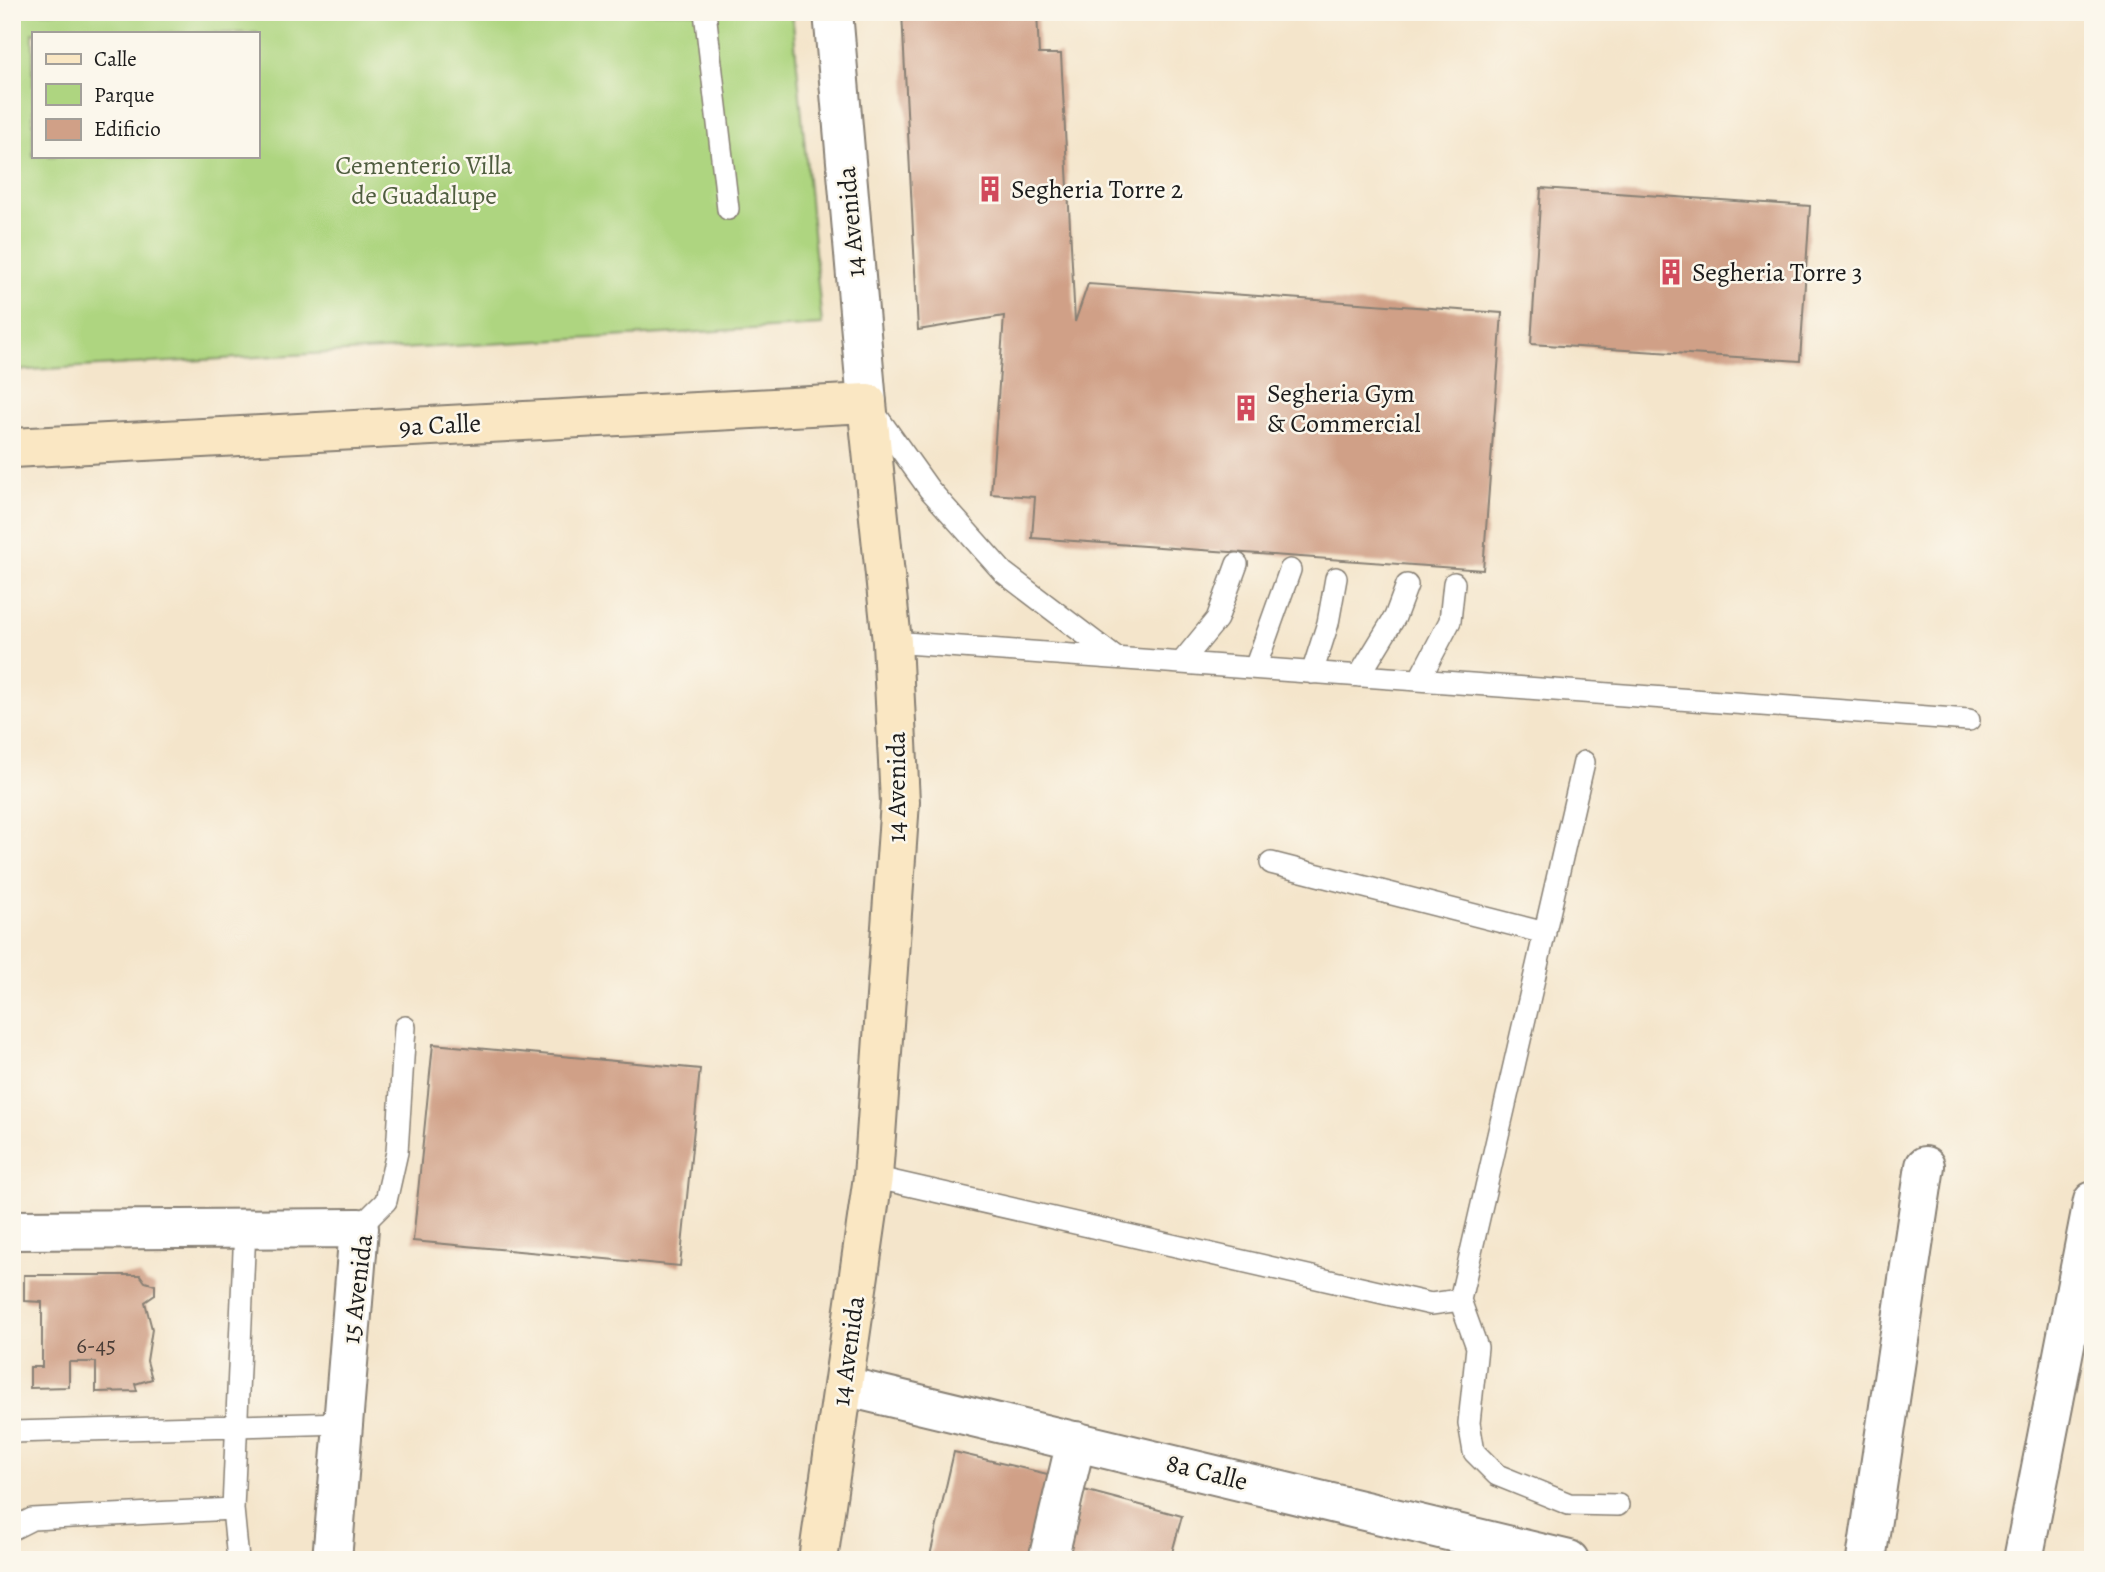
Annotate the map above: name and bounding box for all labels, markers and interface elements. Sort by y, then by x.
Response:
legend [32,32,259,158]
text: Calle [94,45,137,73]
text: Parque [94,81,154,109]
text: Edificio [94,115,161,143]
park label: Cementerio Villa de Guadalupe [335,148,513,213]
street label: 14 Avenida [829,165,873,279]
place label: Segheria Torre 2 [1011,172,1183,207]
building icon: Segheria Torre 2 [975,174,1005,204]
place label: Segheria Torre 3 [1692,255,1863,290]
building icon: Segheria Torre 3 [1656,257,1686,287]
place label: Segheria Gym & Commercial [1267,376,1420,441]
building icon: Segheria Gym & Commercial [1231,393,1261,423]
street label: 9a Calle [398,405,482,445]
street label: 14 Avenida [879,732,914,842]
street label: 15 Avenida [333,1232,381,1346]
street label: 14 Avenida [823,1294,873,1408]
house number: 6-45 [76,1330,116,1361]
street label: 8a Calle [1163,1445,1251,1499]

